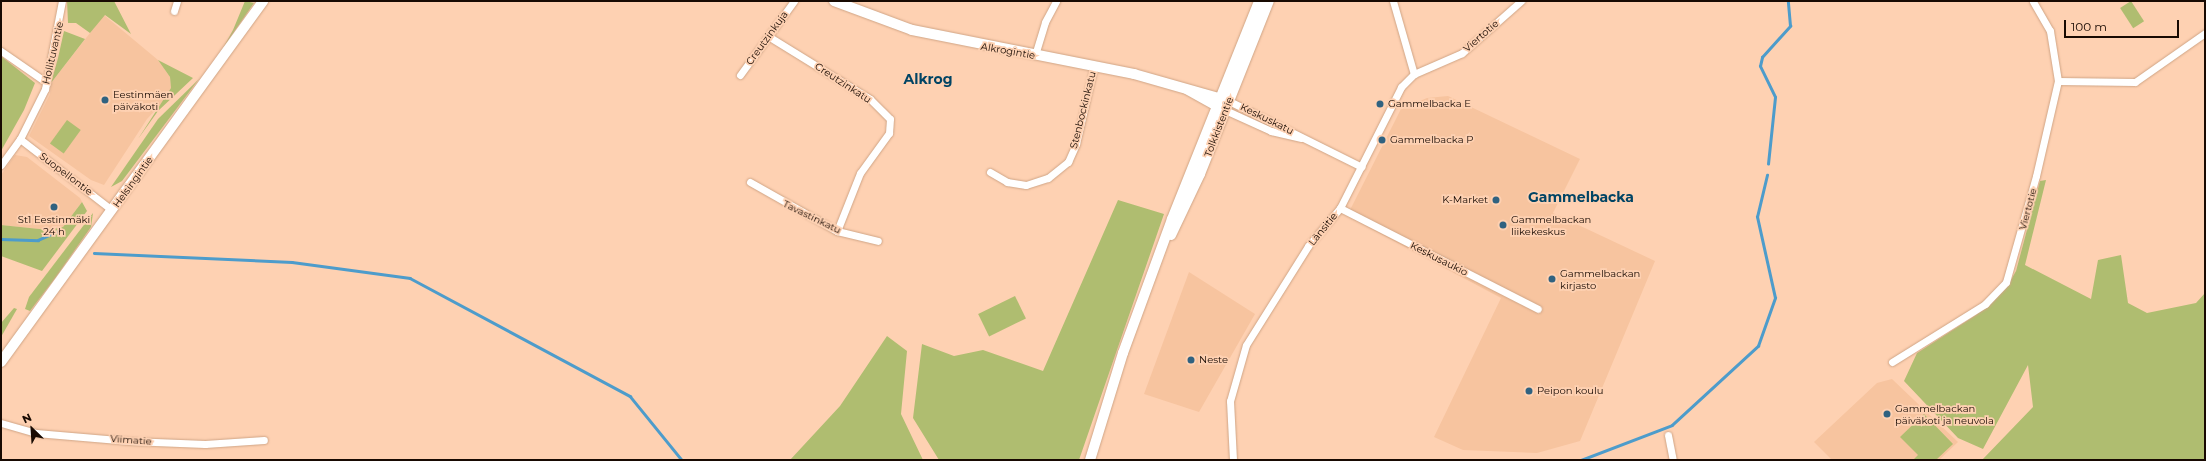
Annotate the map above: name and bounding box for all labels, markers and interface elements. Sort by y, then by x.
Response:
street label: Creutzinkuja [743,9,791,67]
scale bar [2066,12,2181,38]
street label: Viertotie [1461,17,1501,55]
text: 100 m [2071,19,2107,34]
street label: Hollituvantie [40,21,66,85]
street label: Alkrogintie [980,40,1036,62]
street label: Creutzinkatu [813,60,873,106]
street label: Stenbockinkatu [1068,70,1098,150]
district label: Alkrog [904,71,952,87]
place label: Eestinmäen päiväkoti [113,88,173,112]
marker: Eestinmäen päiväkoti [100,95,110,105]
street label: Tolkkistentie [1202,95,1236,159]
place label: Gammelbacka E [1388,98,1471,110]
marker: Gammelbacka E [1375,99,1385,109]
street label: Keskuskatu [1238,101,1296,137]
place label: Gammelbacka P [1390,134,1473,146]
marker: Gammelbacka P [1377,135,1387,145]
street label: Suopellontie [37,150,95,198]
street label: Helsingintie [110,154,156,210]
street label: Viertotie [2017,187,2039,231]
district label: Gammelbacka [1528,189,1634,205]
place label: K-Market [1442,194,1488,206]
marker: K-Market [1491,195,1501,205]
street label: Tavastinkatu [781,198,843,236]
marker: St1 Eestinmäki 24 h [49,202,59,212]
street label: Länsitie [1306,210,1340,248]
place label: St1 Eestinmäki 24 h [18,213,90,236]
place label: Gammelbackan liikekeskus [1511,213,1591,236]
marker: Gammelbackan liikekeskus [1498,220,1508,230]
street label: Keskusaukio [1408,239,1470,279]
place label: Gammelbackan kirjasto [1560,267,1640,290]
marker: Gammelbackan kirjasto [1547,274,1557,284]
place label: Neste [1199,354,1228,366]
marker: Neste [1186,355,1196,365]
place label: Peipon koulu [1537,385,1603,397]
marker: Peipon koulu [1524,386,1534,396]
place label: Gammelbackan päiväkoti ja neuvola [1895,402,1994,426]
north arrow [12,409,52,449]
marker: Gammelbackan päiväkoti ja neuvola [1882,409,1892,419]
text: N [20,410,34,426]
street label: Viimatie [110,433,152,447]

